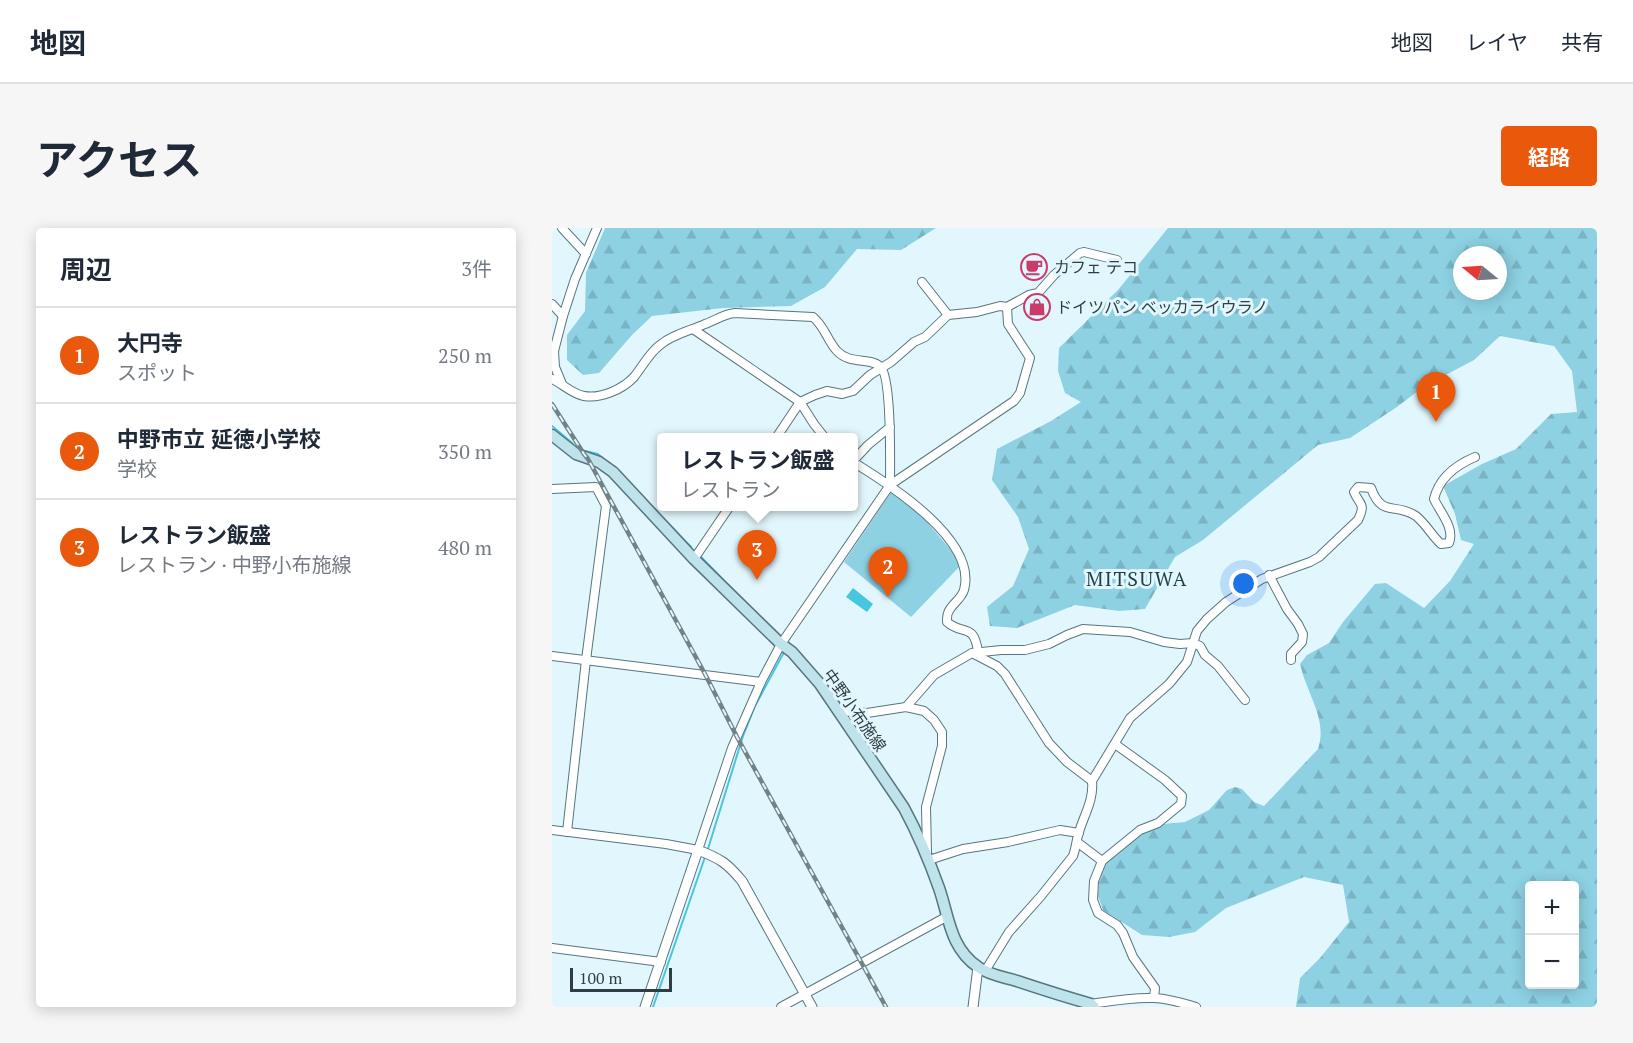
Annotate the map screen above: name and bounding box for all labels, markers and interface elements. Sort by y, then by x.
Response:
text: 地図 [30,24,86,61]
text: 地図 [1391,28,1433,56]
text: レイヤ [1466,28,1528,56]
text: 共有 [1561,28,1603,56]
button: 経路 [1501,126,1597,186]
text: アクセス [36,131,202,187]
north arrow [1453,246,1507,300]
text: 周辺 [60,252,112,286]
cafe icon: カフェ テコ [1019,252,1049,282]
text: 3件 [461,255,492,282]
place label: カフェ テコ [1054,256,1138,278]
shop icon: ドイツパン ベッカライウラノ [1022,292,1052,322]
place label: ドイツパン ベッカライウラノ [1056,296,1268,318]
text: 大円寺 [117,328,183,357]
text: 1 [74,342,85,369]
text: 250 m [438,342,492,369]
text: スポット [117,359,197,386]
pin: 1 [1416,372,1456,422]
text: 中野市立 延徳小学校 [117,424,321,453]
popup [657,433,858,511]
text: 2 [74,438,85,465]
text: 350 m [438,438,492,465]
text: レストラン飯盛 [680,445,835,474]
text: 学校 [117,455,157,482]
text: レストラン [680,476,780,503]
text: レストラン飯盛 [117,520,271,549]
pin: 3 [738,530,776,580]
text: 3 [74,534,85,561]
text: 480 m [438,534,492,561]
pin: 2 [868,548,908,597]
text: レストラン · 中野小布施線 [117,551,352,578]
district label: MITSUWA [1086,565,1188,592]
your location [1229,569,1258,598]
street label: 中野小布施線 [818,664,892,756]
map controls [1525,881,1579,989]
button: + [1525,881,1579,935]
button: − [1525,935,1579,989]
scale bar [570,965,672,992]
text: 100 m [579,967,622,989]

